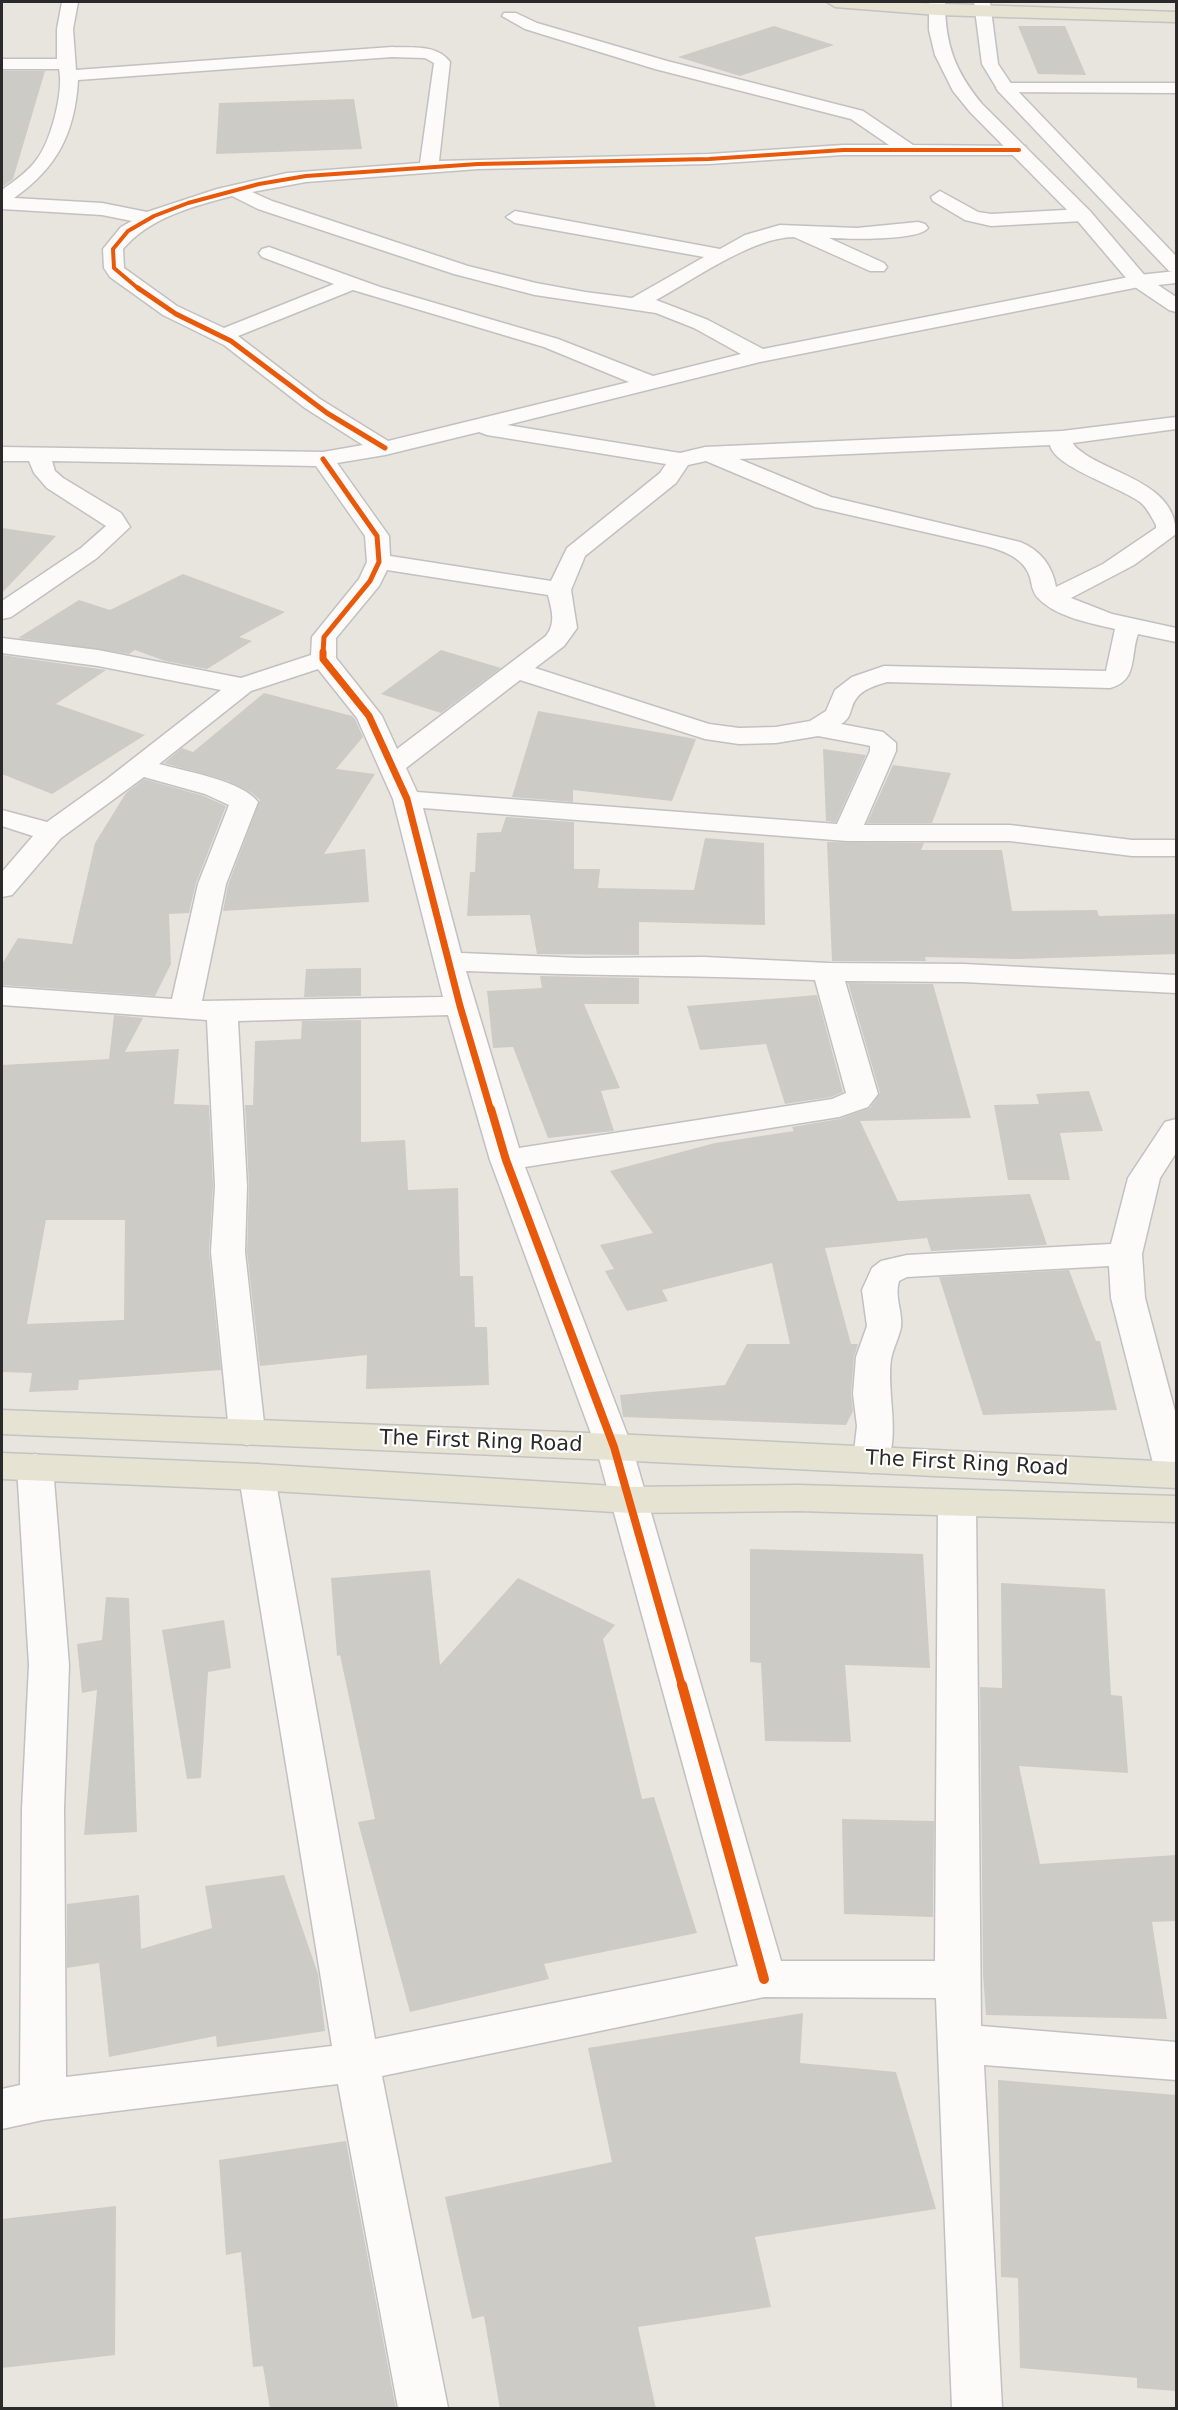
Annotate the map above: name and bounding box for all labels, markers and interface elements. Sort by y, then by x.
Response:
street label: The First Ring Road [379,1426,583,1458]
street label: The First Ring Road [865,1446,1069,1482]

